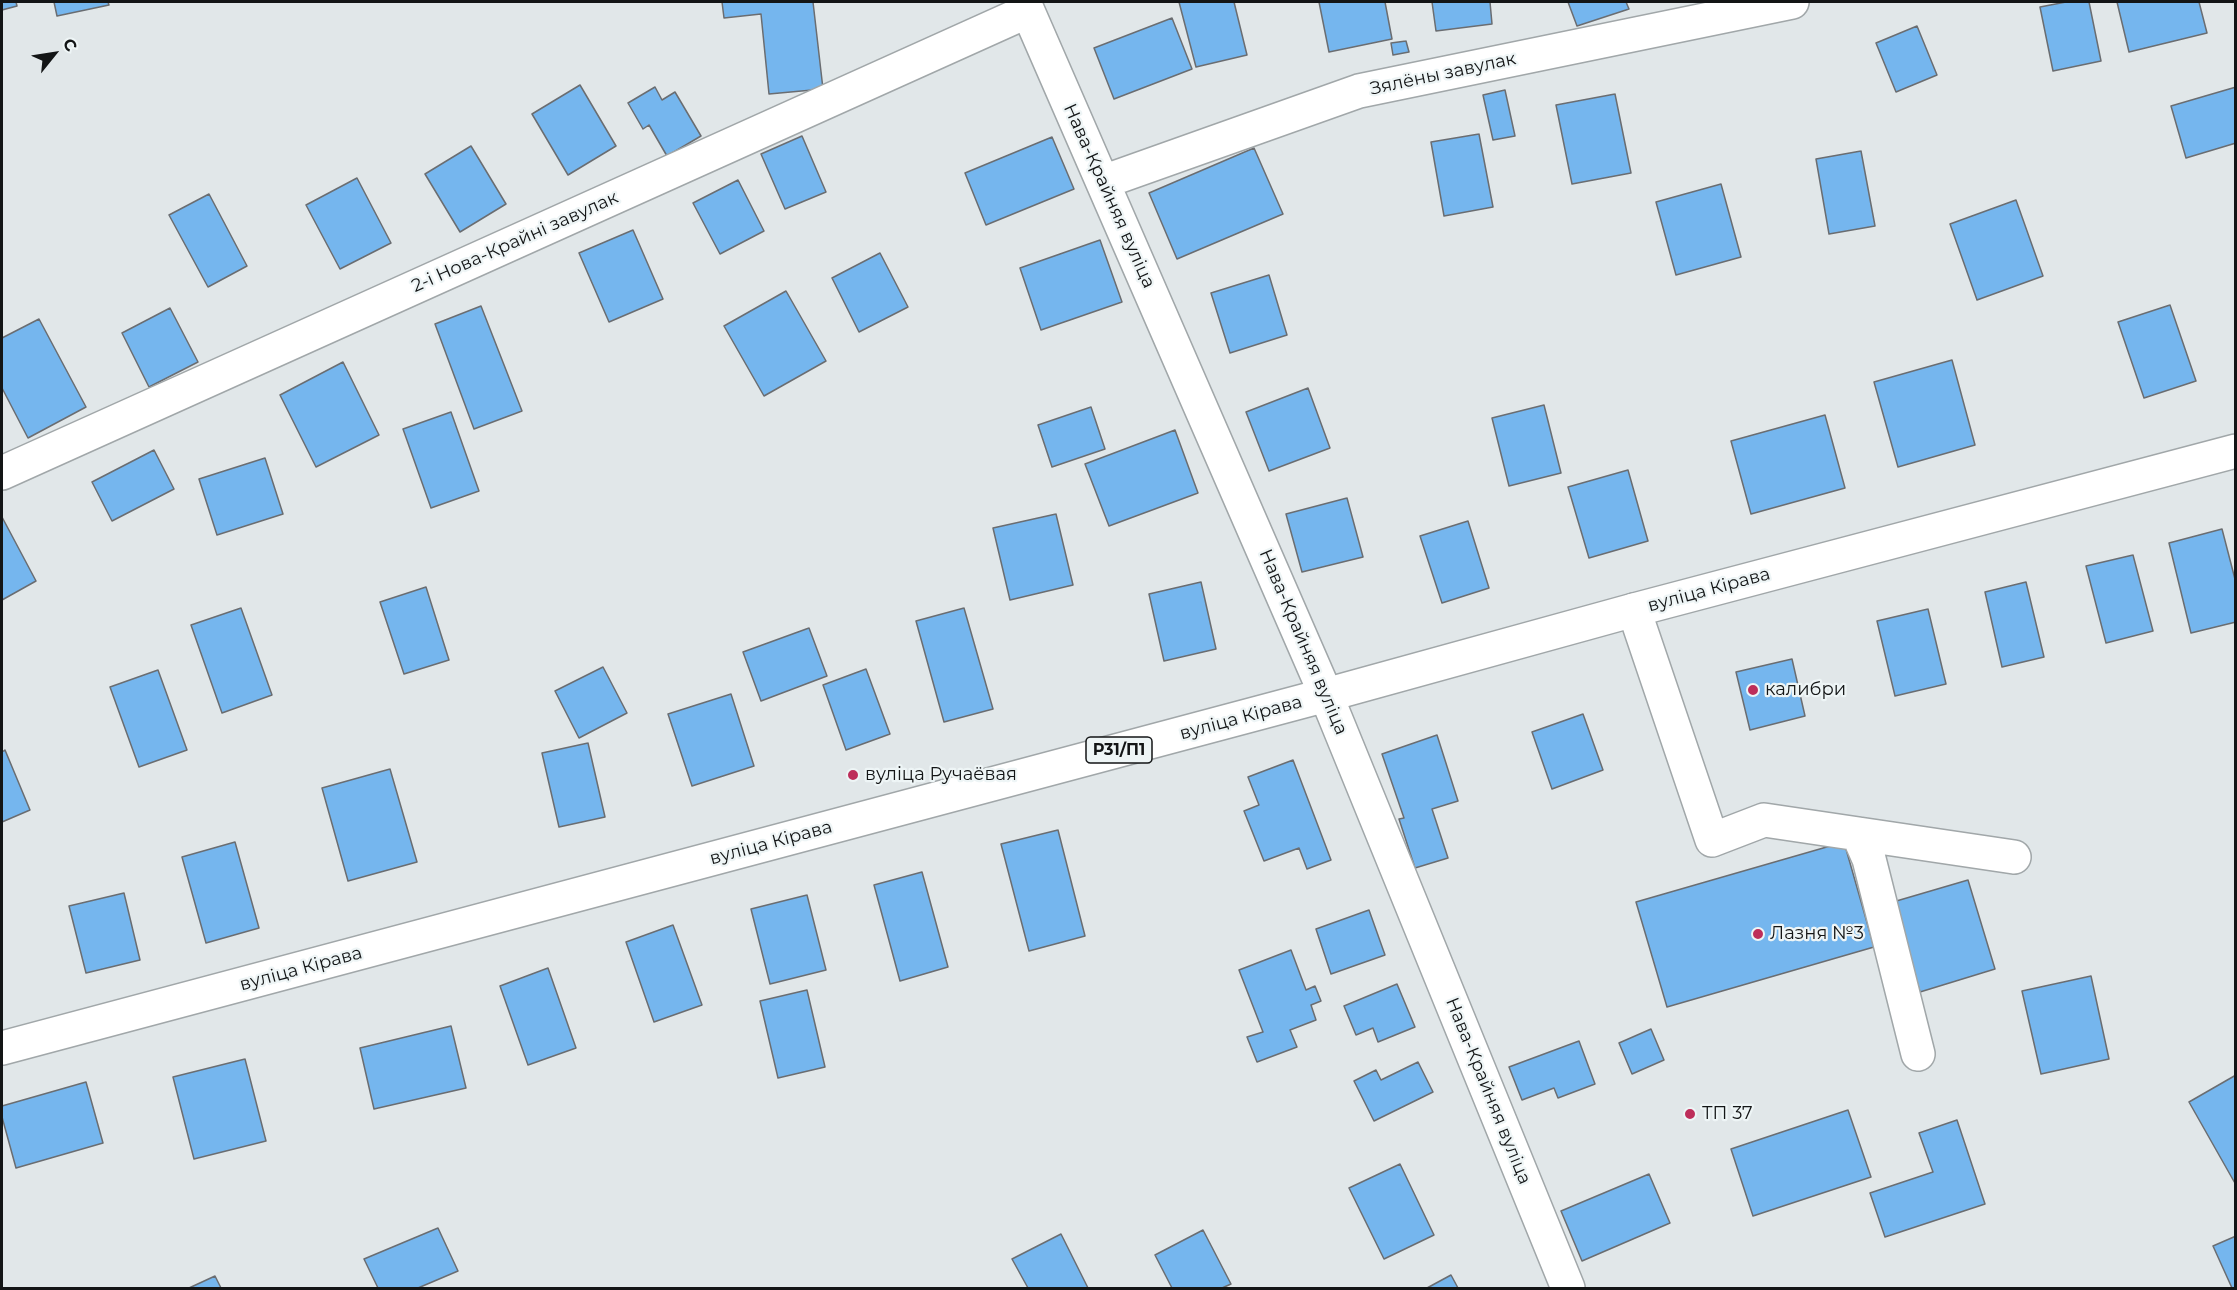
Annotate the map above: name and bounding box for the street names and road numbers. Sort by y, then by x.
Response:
street label: Зялёны завулак [1368,48,1518,100]
street label: Нава-Крайняя вуліца [1059,100,1159,292]
street label: 2-і Нова-Крайні завулак [409,187,621,297]
street label: Нава-Крайняя вуліца [1254,546,1352,738]
street label: вуліца Кірава [1645,563,1773,617]
street label: вуліца Кірава [1177,691,1305,745]
road number: Р31/П1 [1086,737,1152,763]
street label: вуліца Кірава [707,816,835,870]
street label: вуліца Кірава [237,942,365,996]
street label: Нава-Крайняя вуліца [1441,994,1535,1188]

